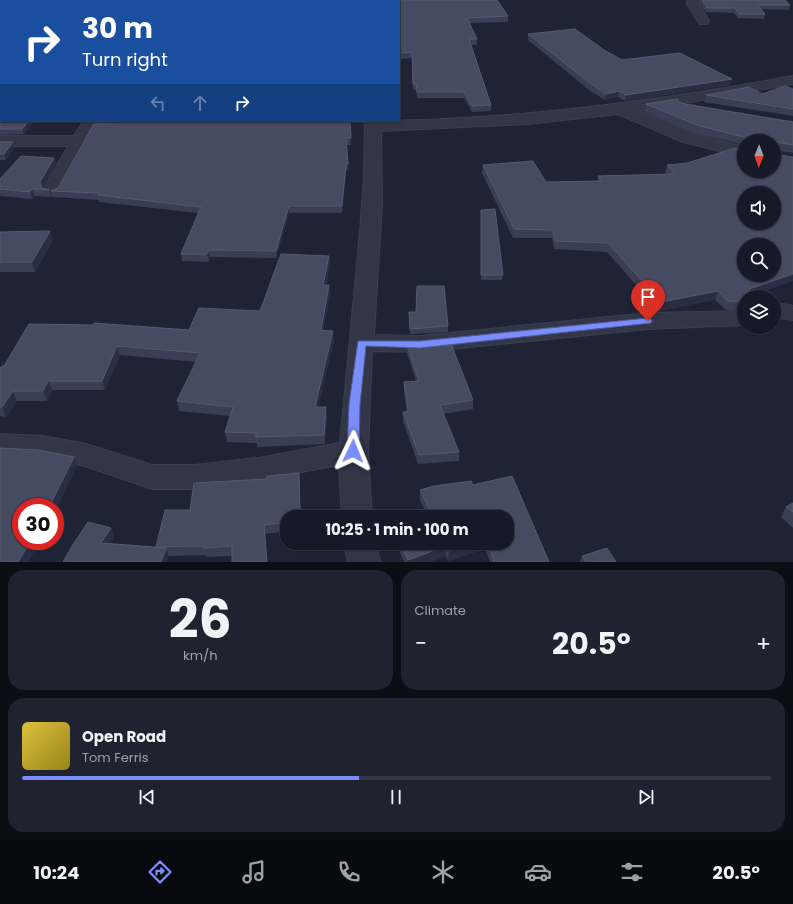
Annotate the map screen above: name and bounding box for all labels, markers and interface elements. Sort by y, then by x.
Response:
text: 30 m [82,9,153,48]
icon: right [16,16,68,68]
text: Turn right [82,47,168,72]
icon: left [147,92,169,114]
icon: ahead [189,92,211,114]
icon: right [231,92,253,114]
north arrow [737,134,781,178]
map controls [737,134,781,334]
button: sound [737,186,781,230]
button: search [737,238,781,282]
pin [631,280,665,321]
icon: arrive [637,286,659,308]
button: layers [737,290,781,334]
position arrow [332,430,374,472]
speed limit sign: 30 [12,498,64,550]
text: 10:25 · 1 min · 100 m [325,519,469,540]
text: 26 [169,583,232,656]
text: Climate [415,601,466,620]
text: 20.5° [552,622,631,665]
text: − [415,628,427,659]
text: + [756,628,771,659]
text: km/h [183,646,218,665]
text: Open Road [82,726,166,747]
text: Tom Ferris [82,748,149,767]
icon: previous [136,786,158,808]
icon: pause [385,786,407,808]
icon: next [635,786,657,808]
icon: directions [146,858,174,886]
icon: music [240,858,268,886]
icon: phone [335,858,363,886]
icon: climate [429,858,457,886]
icon: car [524,858,552,886]
icon: filters [618,858,646,886]
text: 10:24 [33,860,79,885]
text: 20.5° [713,860,760,885]

